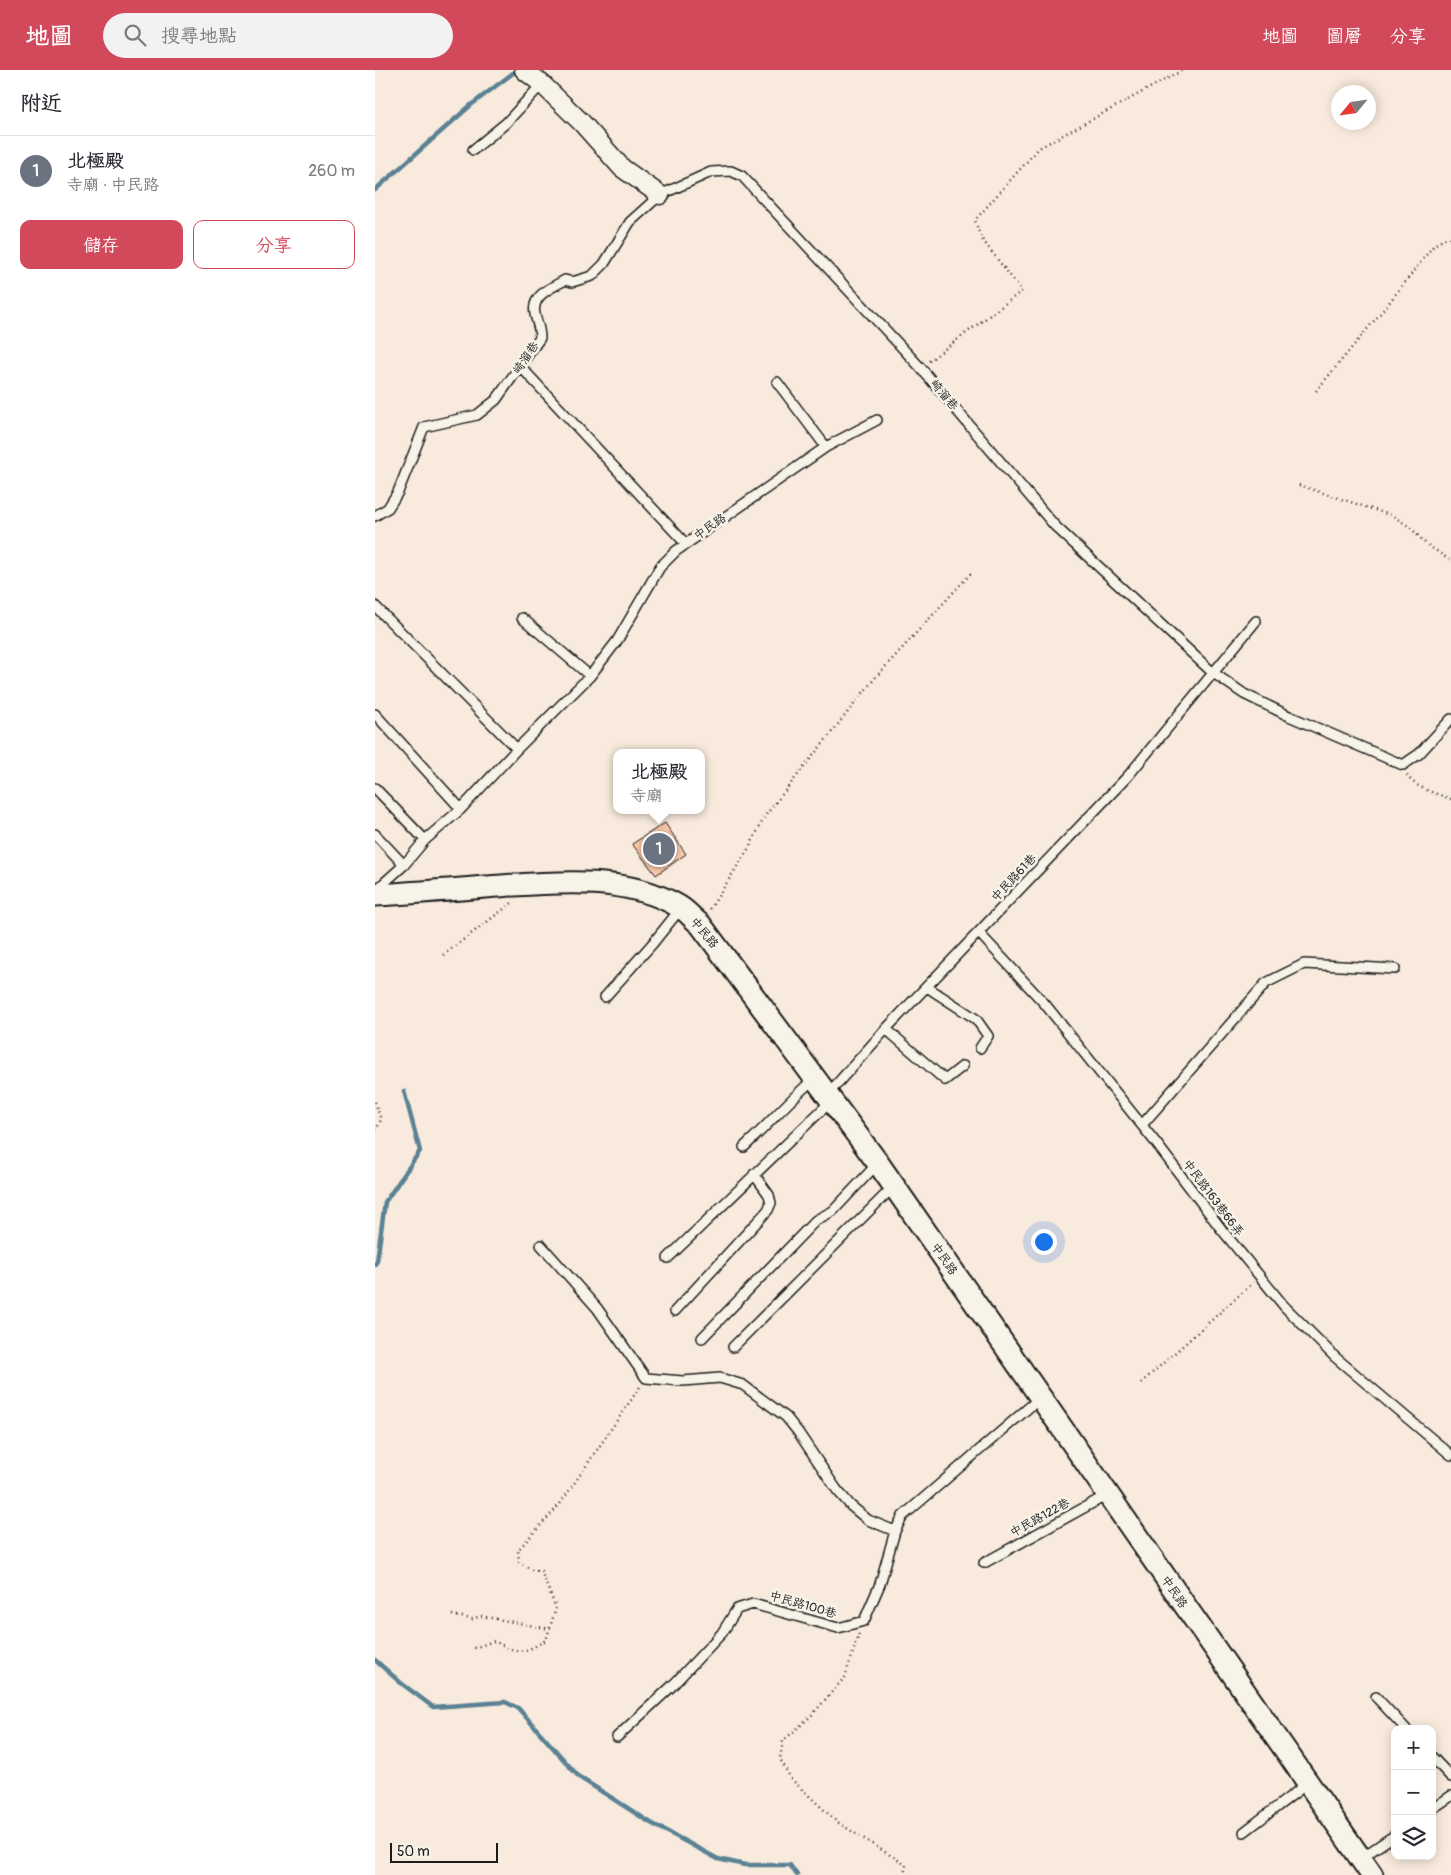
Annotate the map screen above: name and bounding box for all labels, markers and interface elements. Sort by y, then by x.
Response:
search box [103,13,453,58]
icon: search [121,21,149,49]
text: 地圖 [25,22,73,51]
text: 搜尋地點 [161,24,237,48]
text: 地圖 [1262,25,1298,48]
text: 圖層 [1326,25,1362,48]
text: 分享 [1390,25,1426,48]
north arrow [1331,85,1376,130]
text: 附近 [20,90,62,117]
text: 北極殿 [67,149,124,173]
text: 1 [33,161,39,181]
text: 260 m [308,161,355,181]
text: 寺廟 · 中民路 [67,175,159,195]
button: 儲存 [20,220,183,269]
button: 分享 [193,220,355,269]
street label: 崎溜巷 [510,339,542,377]
street label: 崎溜巷 [927,376,961,414]
street label: 中民路 [691,511,729,543]
popup [613,749,705,814]
text: 北極殿 [630,760,688,784]
text: 寺廟 [630,786,663,806]
pin: 1 [643,830,675,868]
street label: 中民路61巷 [988,851,1040,905]
street label: 中民路 [687,914,721,952]
street label: 中民路163巷66弄 [1179,1157,1247,1239]
your location [1031,1229,1057,1255]
street label: 中民路 [928,1240,960,1278]
street label: 中民路122巷 [1007,1495,1073,1541]
street label: 中民路 [1158,1573,1190,1611]
street label: 中民路100巷 [768,1588,838,1622]
map controls [1391,1725,1436,1860]
button: + [1391,1725,1436,1770]
button: − [1391,1770,1436,1815]
button: layers [1391,1815,1436,1860]
scale bar [390,1840,497,1863]
text: 50 m [397,1843,430,1860]

